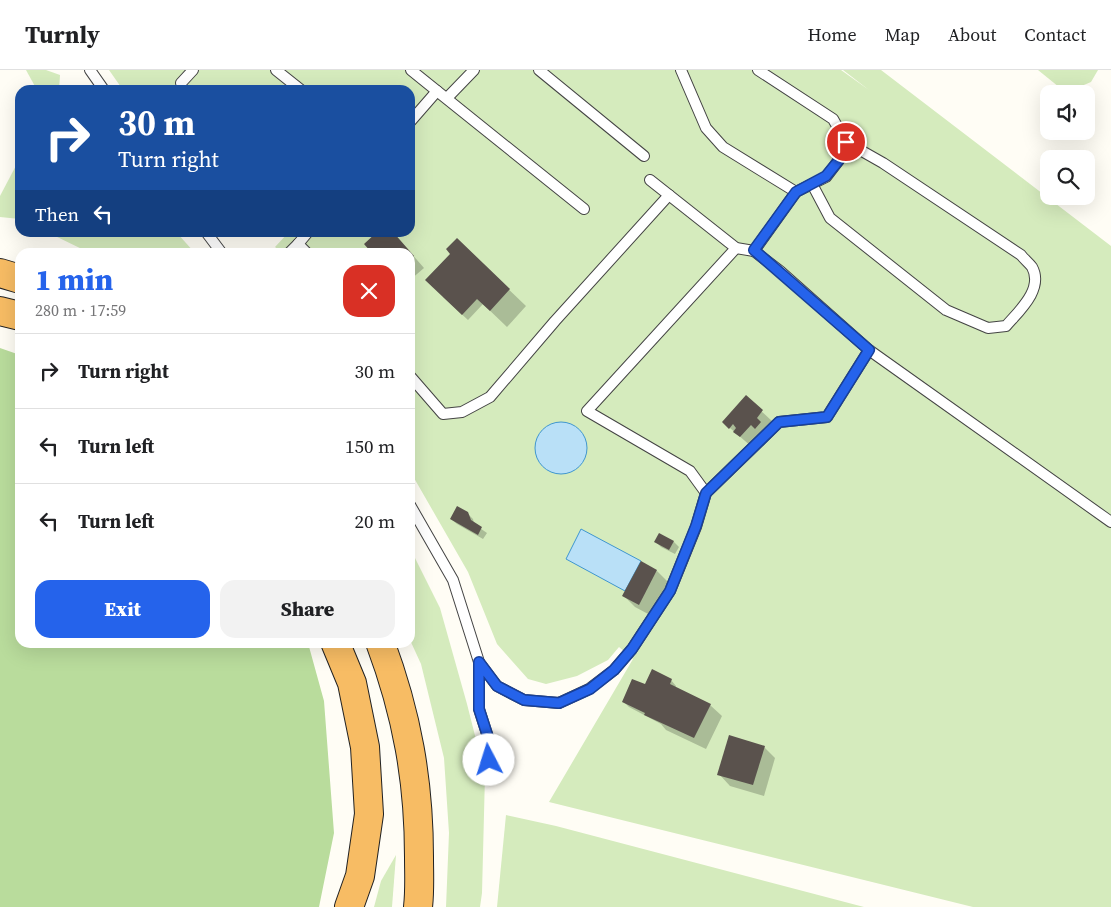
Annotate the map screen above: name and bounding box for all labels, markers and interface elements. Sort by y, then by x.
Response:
text: Turnly [25,18,100,51]
text: Home [808,22,857,47]
text: Map [885,22,920,47]
text: About [948,22,996,47]
text: Contact [1024,22,1086,47]
map controls [1040,85,1095,205]
button: sound [1040,85,1095,140]
text: 30 m [118,99,195,147]
icon: right [35,105,100,170]
pin [825,121,867,163]
icon: arrive [832,128,860,156]
text: Turn right [118,144,219,174]
button: search [1040,150,1095,205]
icon: left [89,200,117,228]
text: Then [35,201,79,227]
text: 1 min [35,259,113,300]
button: close [343,265,395,317]
text: 280 m · 17:59 [35,299,126,321]
icon: right [35,357,63,385]
text: Turn right [78,358,169,384]
text: 30 m [354,358,395,384]
icon: left [35,432,63,460]
text: Turn left [78,433,154,459]
text: 150 m [345,433,395,459]
icon: left [35,507,63,535]
text: Turn left [78,508,154,534]
text: 20 m [354,508,395,534]
button: Exit [35,580,210,638]
button: Share [220,580,395,638]
position arrow [462,733,514,785]

